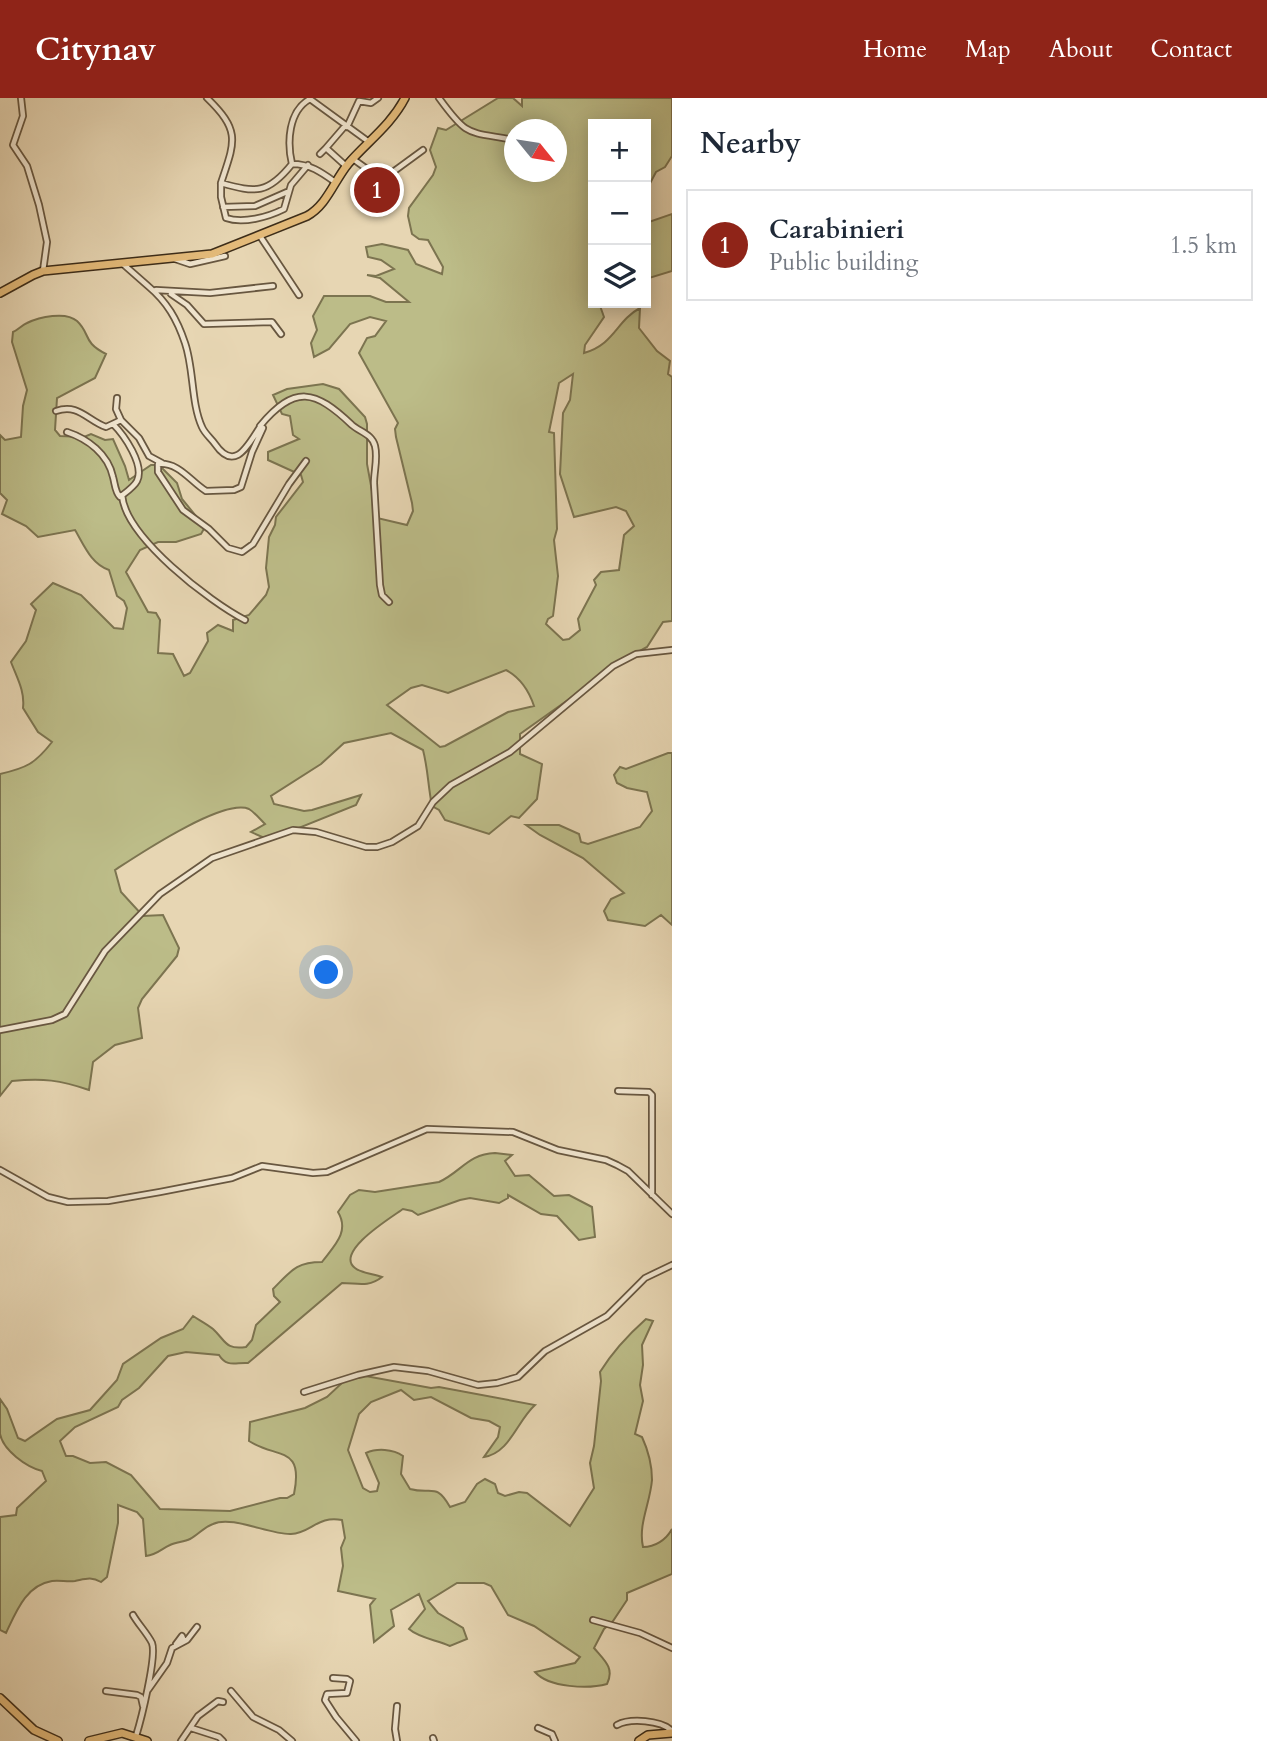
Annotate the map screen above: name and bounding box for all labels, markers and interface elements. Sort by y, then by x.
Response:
text: Citynav [35,27,156,72]
text: Home [863,33,927,66]
text: Map [965,33,1011,66]
text: About [1049,33,1113,66]
text: Contact [1151,33,1232,66]
north arrow [504,119,567,182]
map controls [588,119,651,308]
button: + [588,119,651,182]
text: Nearby [700,123,801,164]
pin: 1 [354,164,400,216]
button: − [588,182,651,245]
text: Carabinieri [769,212,904,247]
text: 1 [719,230,731,261]
text: 1.5 km [1170,230,1237,261]
button: layers [588,245,651,308]
text: Public building [769,247,919,278]
your location [309,955,343,989]

